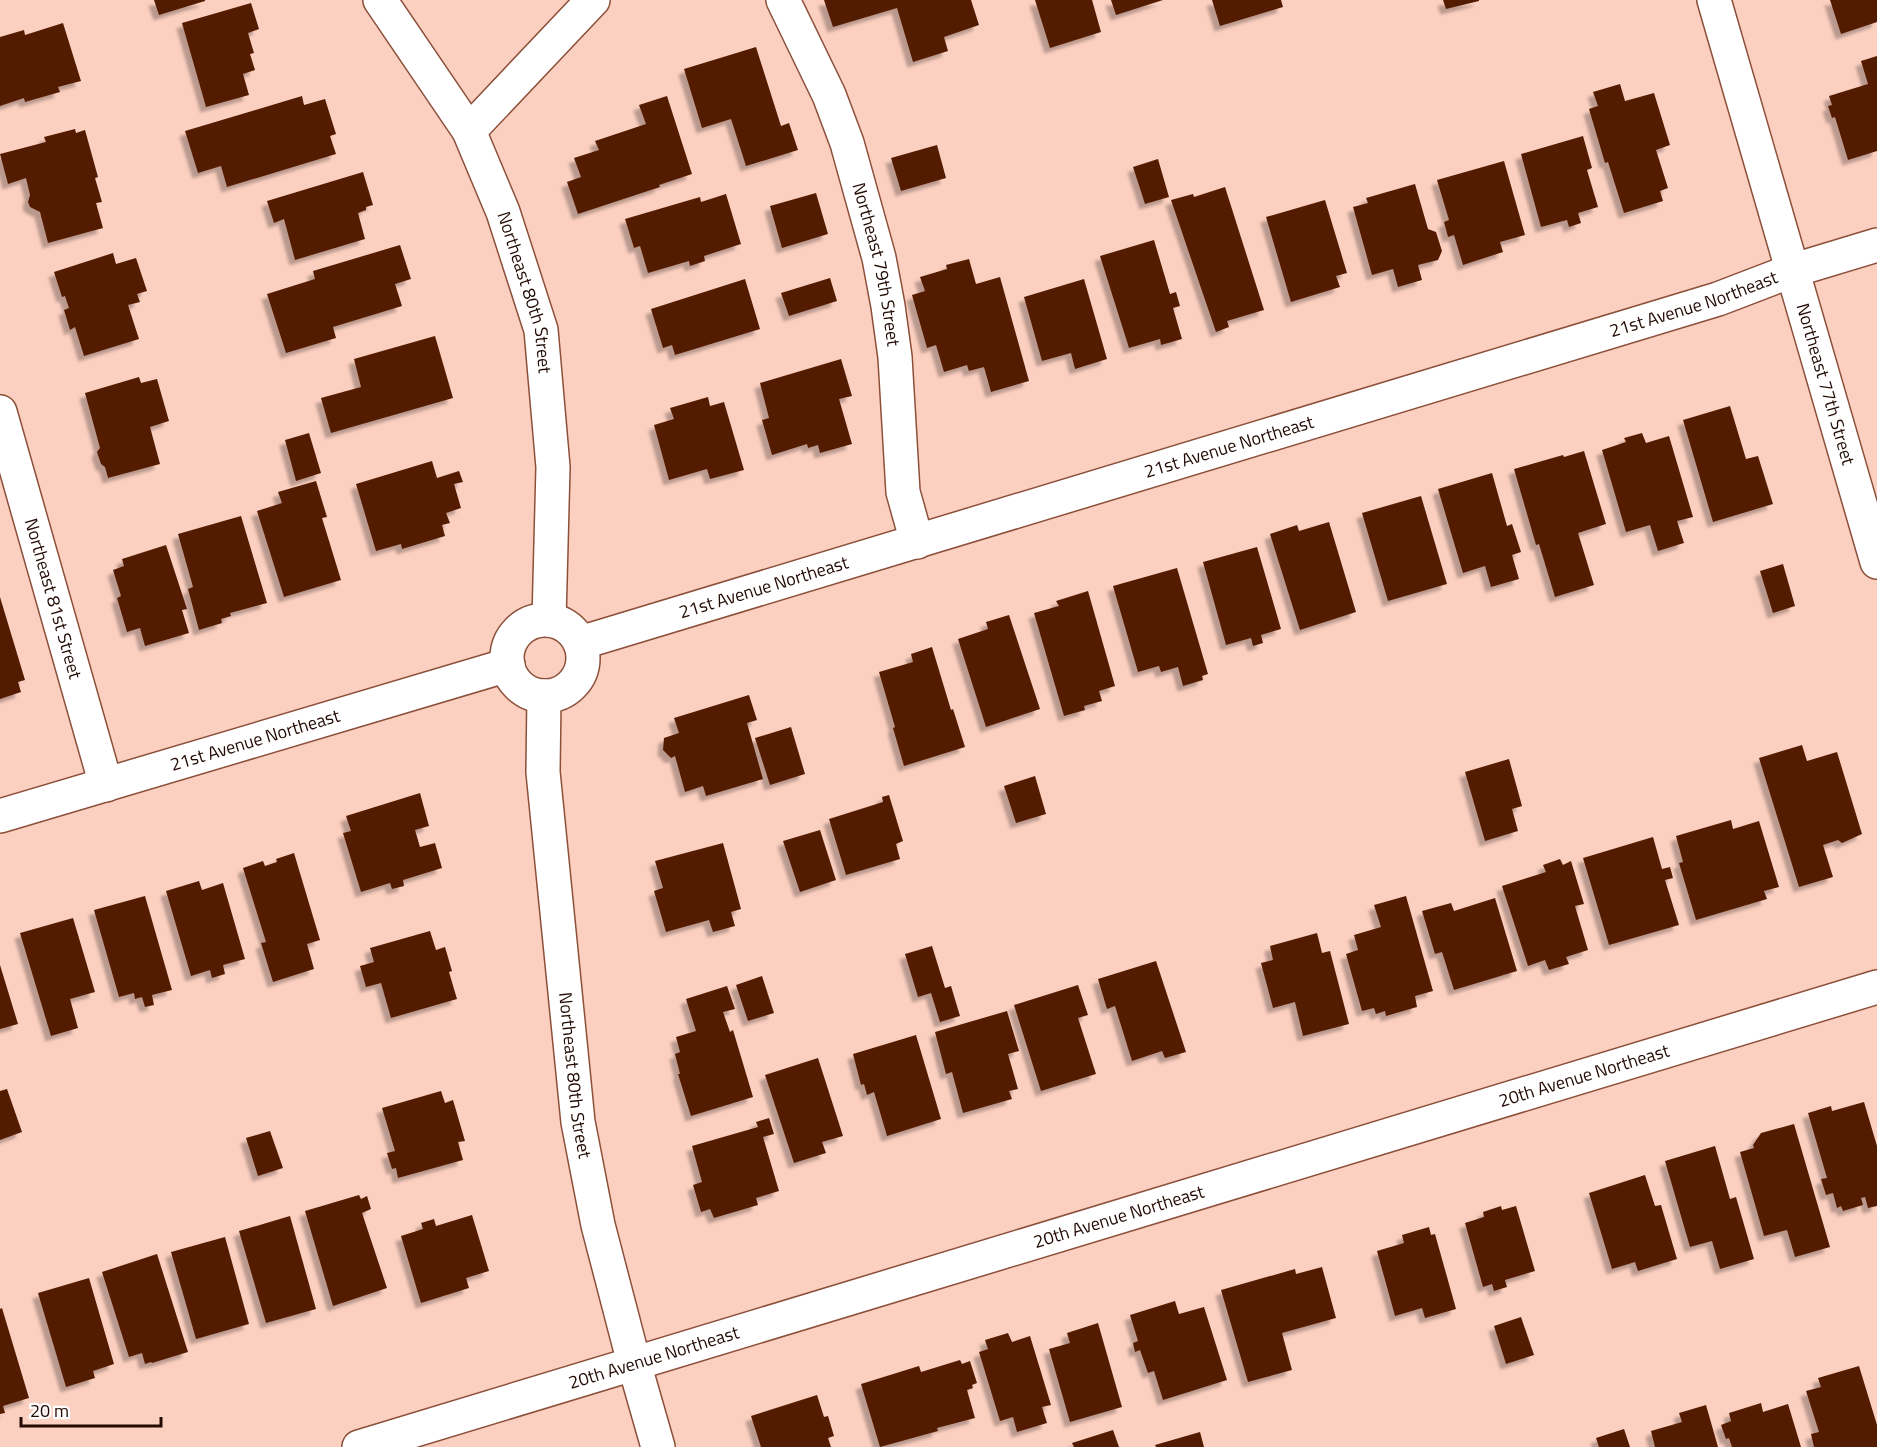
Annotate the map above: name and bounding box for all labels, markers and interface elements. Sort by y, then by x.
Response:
street label: Northeast 79th Street [846,179,907,349]
street label: Northeast 80th Street [491,208,559,375]
street label: 21st Avenue Northeast [1606,263,1782,344]
street label: Northeast 77th Street [1790,300,1862,469]
street label: 21st Avenue Northeast [1141,408,1318,485]
street label: Northeast 81st Street [18,515,89,683]
street label: 21st Avenue Northeast [676,548,852,625]
street label: 21st Avenue Northeast [167,702,344,778]
street label: Northeast 80th Street [552,991,599,1161]
street label: 20th Avenue Northeast [1495,1037,1673,1114]
street label: 20th Avenue Northeast [1030,1177,1208,1255]
street label: 20th Avenue Northeast [565,1318,743,1396]
scale bar [21,1390,160,1428]
text: 20 m [30,1397,69,1424]

